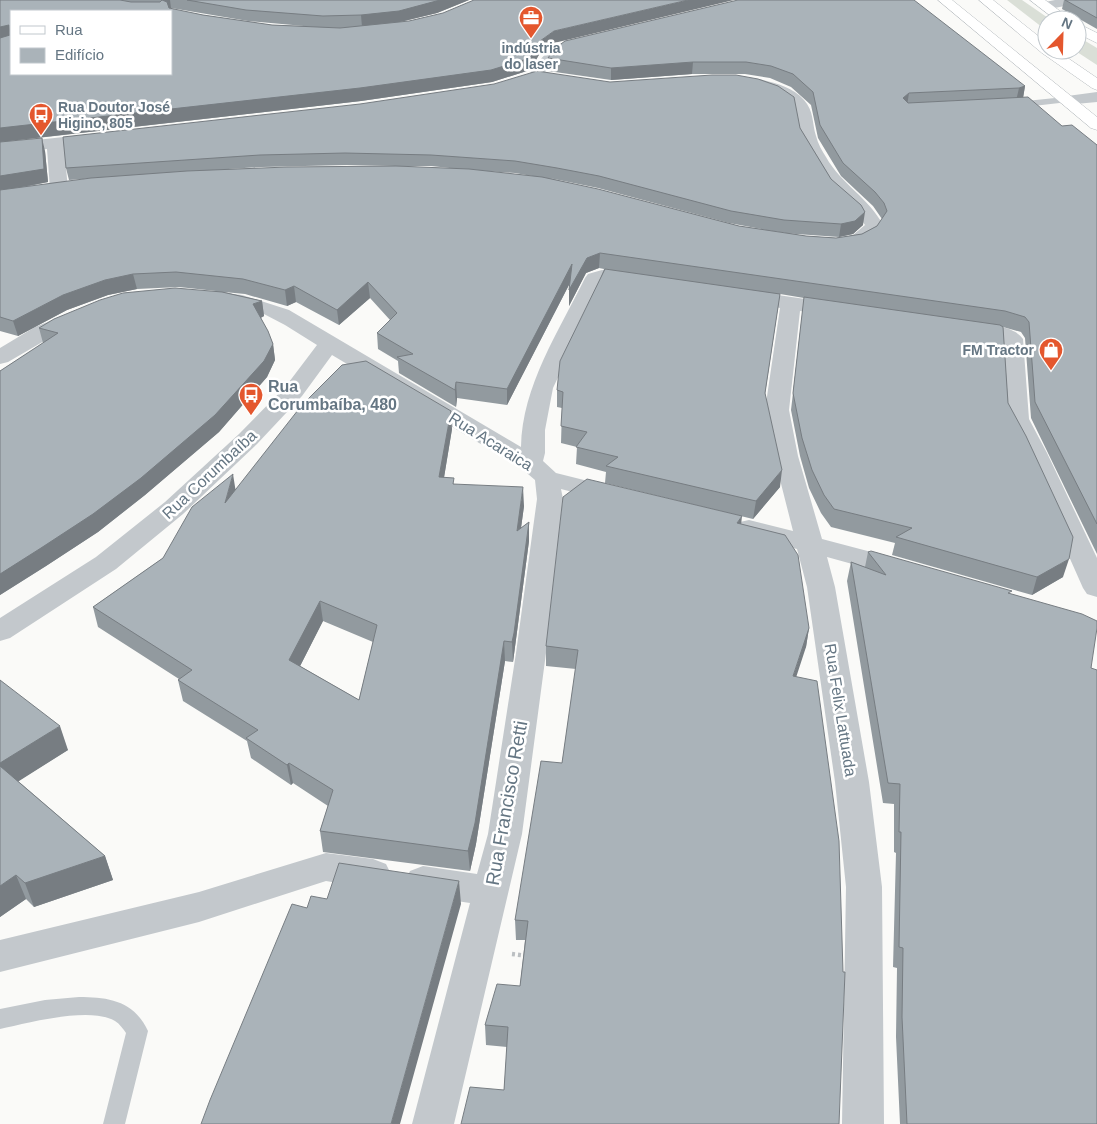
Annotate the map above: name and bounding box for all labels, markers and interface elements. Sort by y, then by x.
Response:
office icon: indústria do laser [518,5,544,39]
legend [10,10,172,75]
north arrow [1037,10,1087,60]
text: N [1059,14,1075,32]
text: Rua [55,21,83,38]
place label: indústria do laser [501,40,561,72]
text: Edifício [55,46,104,63]
place label: Rua Doutor José Higino, 805 [58,99,170,131]
bus stop icon: Rua Doutor José Higino, 805 [28,102,54,136]
shop icon: FM Tractor [1038,337,1064,371]
place label: FM Tractor [962,342,1035,358]
place label: Rua Corumbaíba, 480 [268,378,397,413]
bus stop icon: Rua Corumbaíba, 480 [238,382,264,416]
street label: Rua Acaraica [446,409,536,474]
street label: Rua Corumbaíba [159,427,260,522]
street label: Rua Felix Lattuada [822,642,859,778]
street label: Rua Francisco Retti [482,719,531,887]

